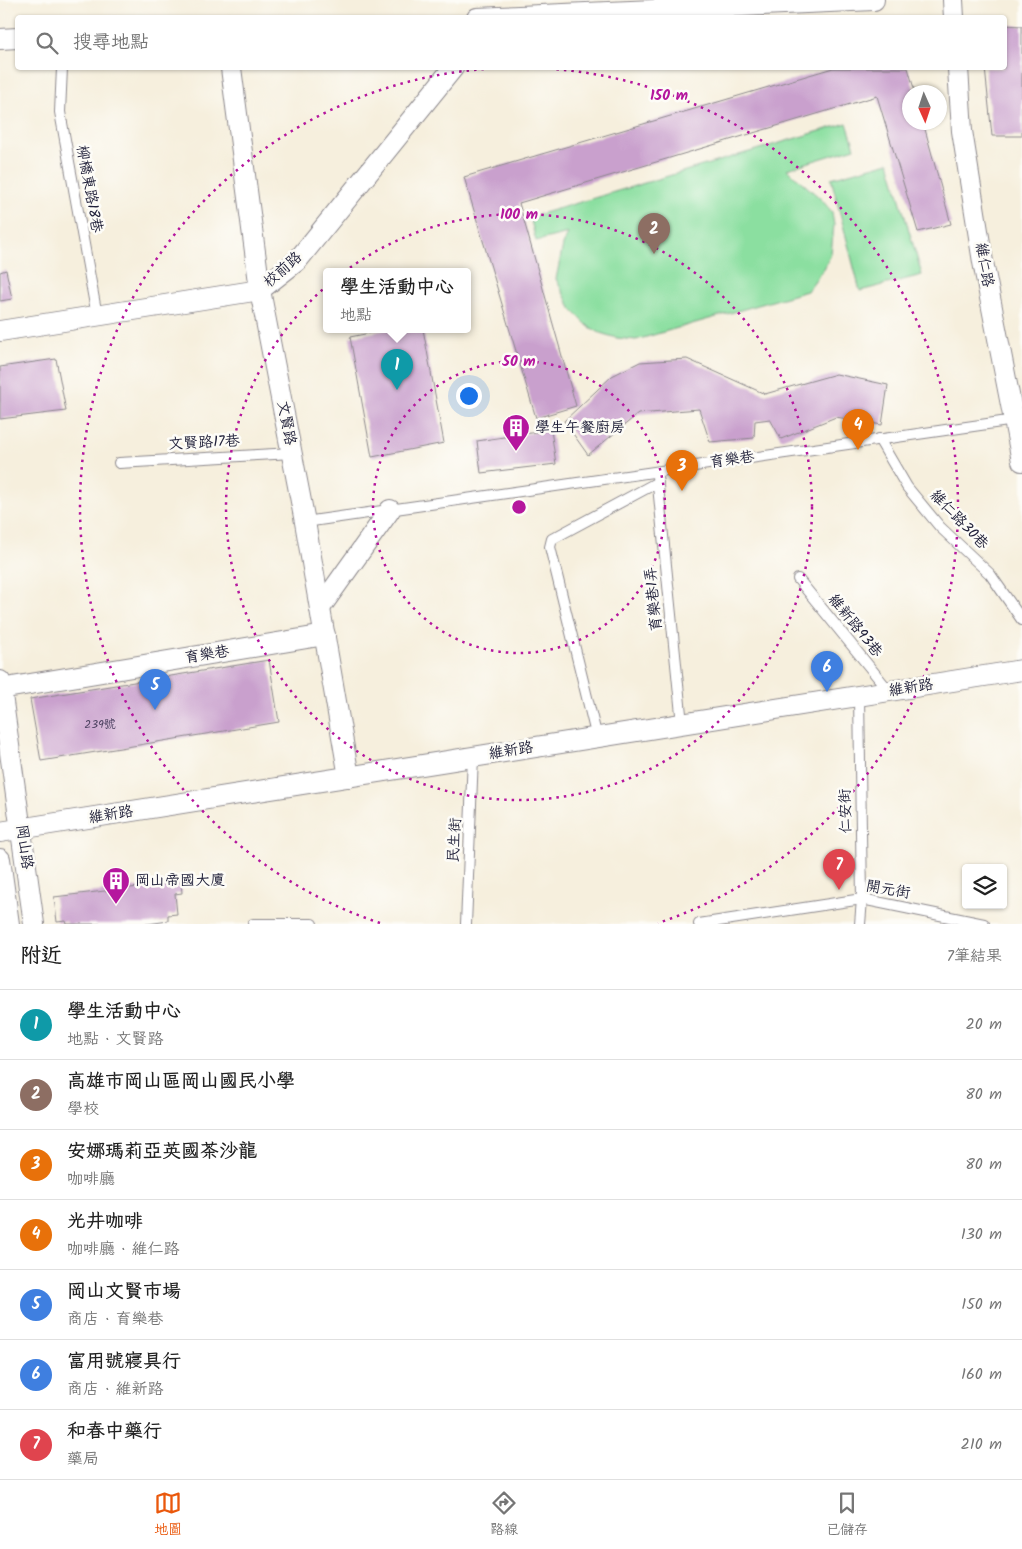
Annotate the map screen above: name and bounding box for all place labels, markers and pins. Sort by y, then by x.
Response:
pin: 2 [638,213,670,254]
pin: 1 [381,349,413,390]
pin: 4 [842,409,874,450]
building icon: 學生午餐廚房 [501,413,531,452]
place label: 學生午餐廚房 [535,416,625,440]
pin: 3 [666,450,698,491]
centre of rings [510,498,528,516]
pin: 6 [811,651,843,692]
pin: 5 [139,669,171,710]
pin: 7 [823,849,855,890]
building icon: 岡山帝國大廈 [101,866,131,905]
place label: 岡山帝國大廈 [135,869,225,893]

